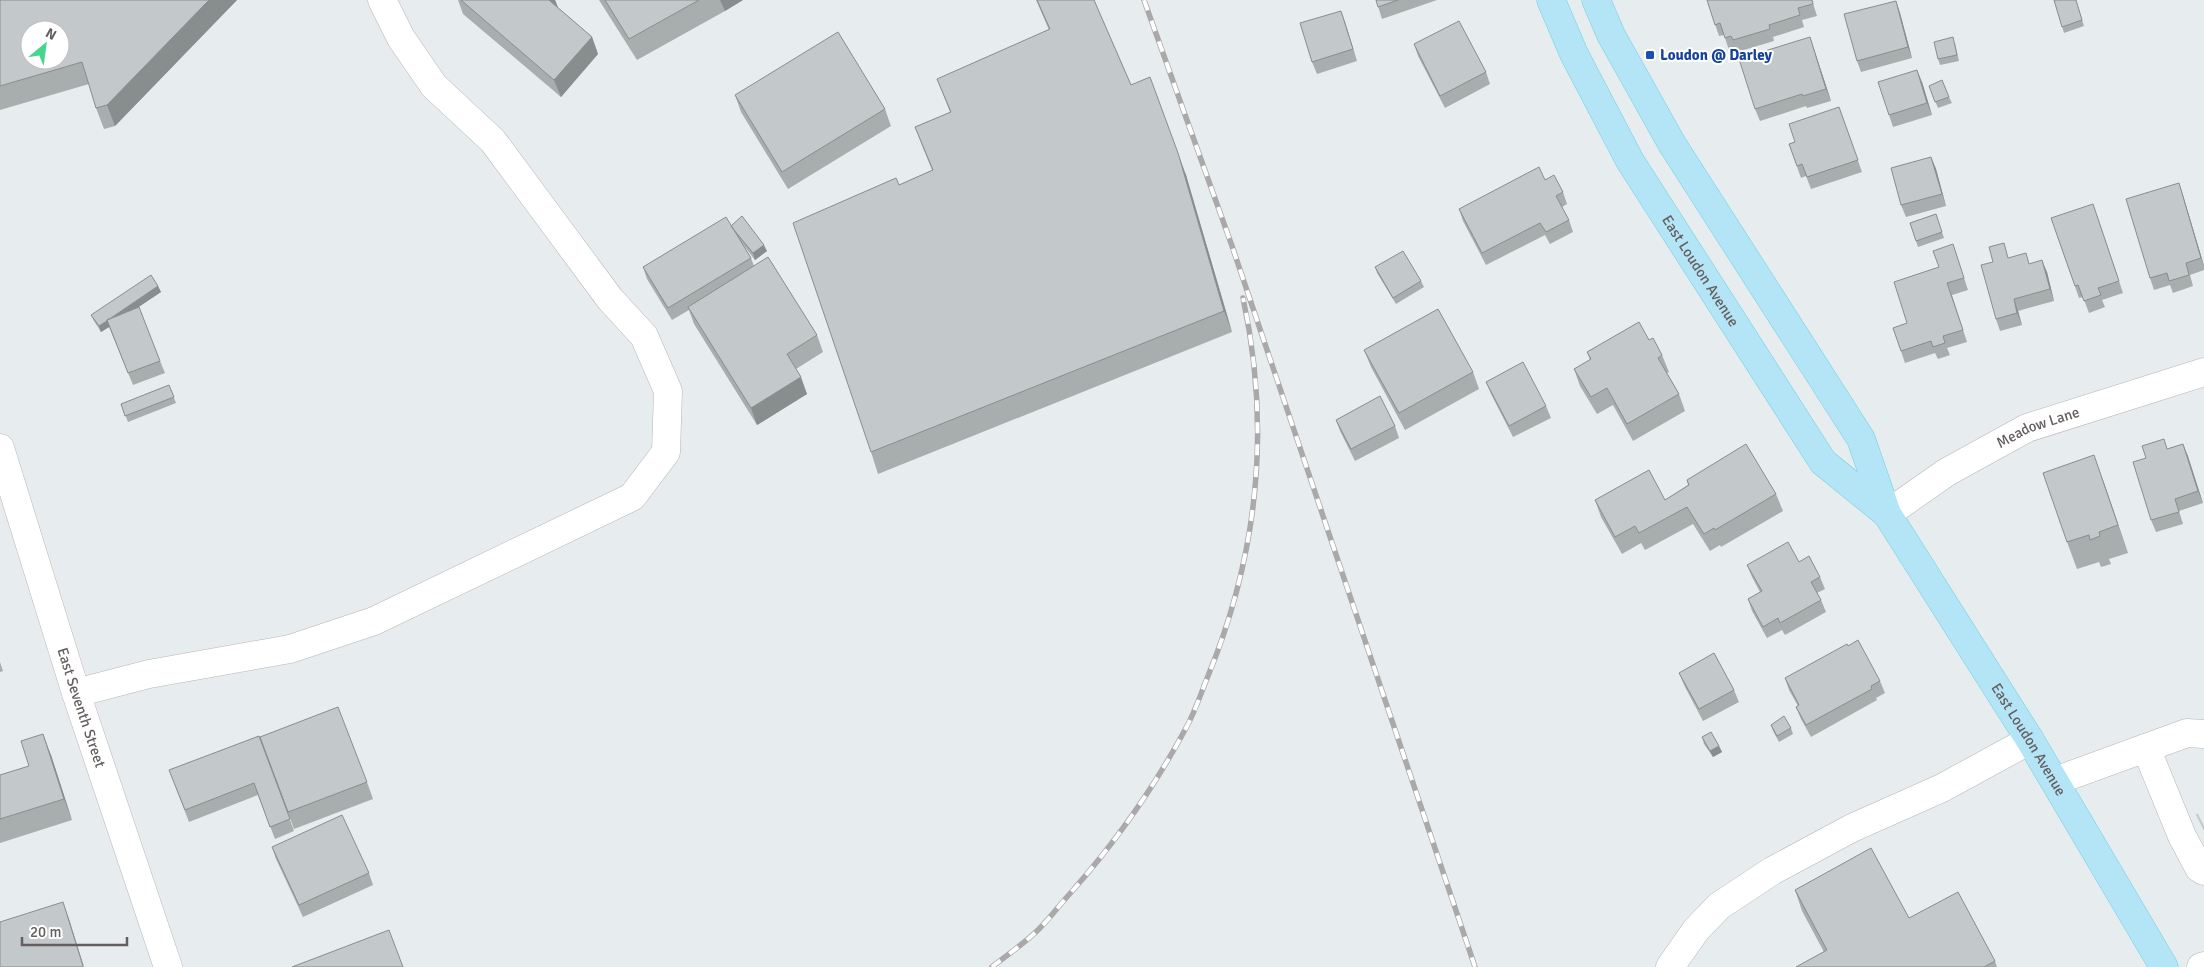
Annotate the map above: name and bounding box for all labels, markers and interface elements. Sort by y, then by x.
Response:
north arrow [20,20,70,70]
text: N [43,24,59,44]
place label: Loudon @ Darley [1660,46,1773,64]
marker: Loudon @ Darley [1644,49,1656,61]
street label: East Loudon Avenue [1658,212,1743,330]
street label: Meadow Lane [1993,403,2082,452]
street label: East Seventh Street [53,645,109,770]
street label: East Loudon Avenue [1987,680,2070,799]
scale bar [22,914,128,946]
text: 20 m [30,923,61,941]

